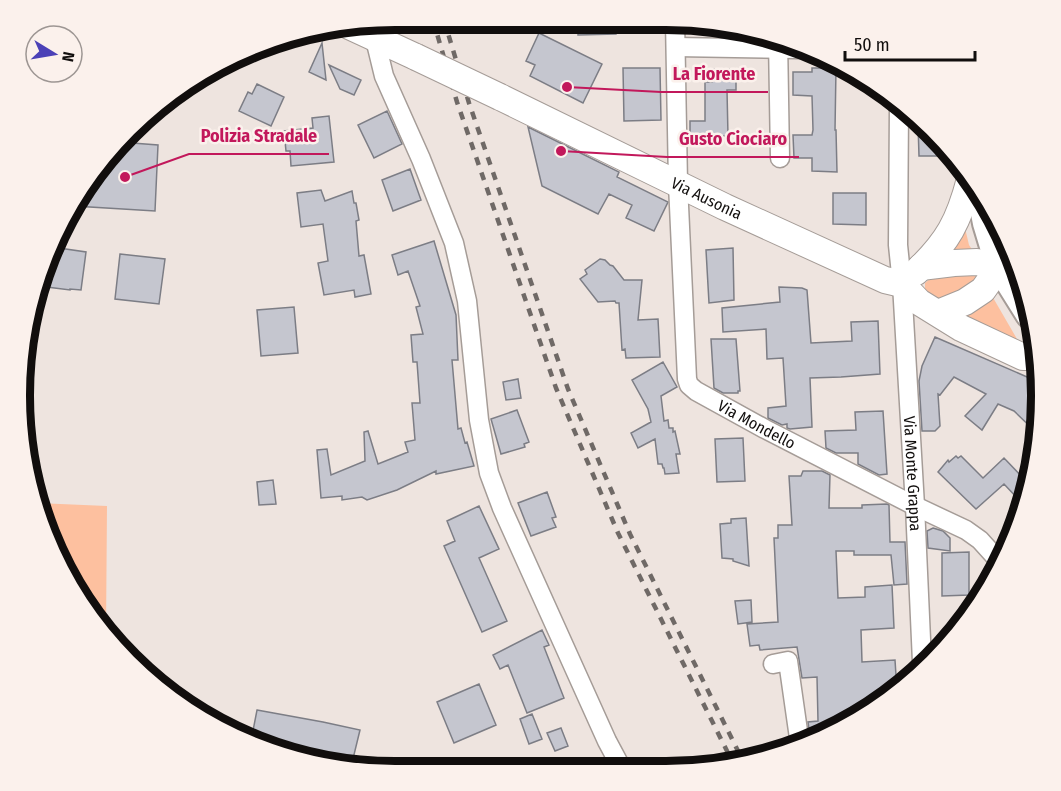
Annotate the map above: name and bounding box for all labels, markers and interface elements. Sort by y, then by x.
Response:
north arrow [24,24,84,84]
scale bar [845,24,976,62]
text: 50 m [854,34,890,56]
text: N [58,50,78,63]
callout: La Fiorente [661,56,768,92]
text: La Fiorente [673,63,755,85]
callout: Polizia Stradale [189,118,329,154]
callout: Gusto Ciociaro [667,121,799,157]
text: Polizia Stradale [201,125,317,147]
text: Gusto Ciociaro [679,128,787,150]
street label: Via Ausonia [668,173,745,223]
street label: Via Mondello [714,396,799,453]
street label: Via Monte Grappa [900,415,925,532]

